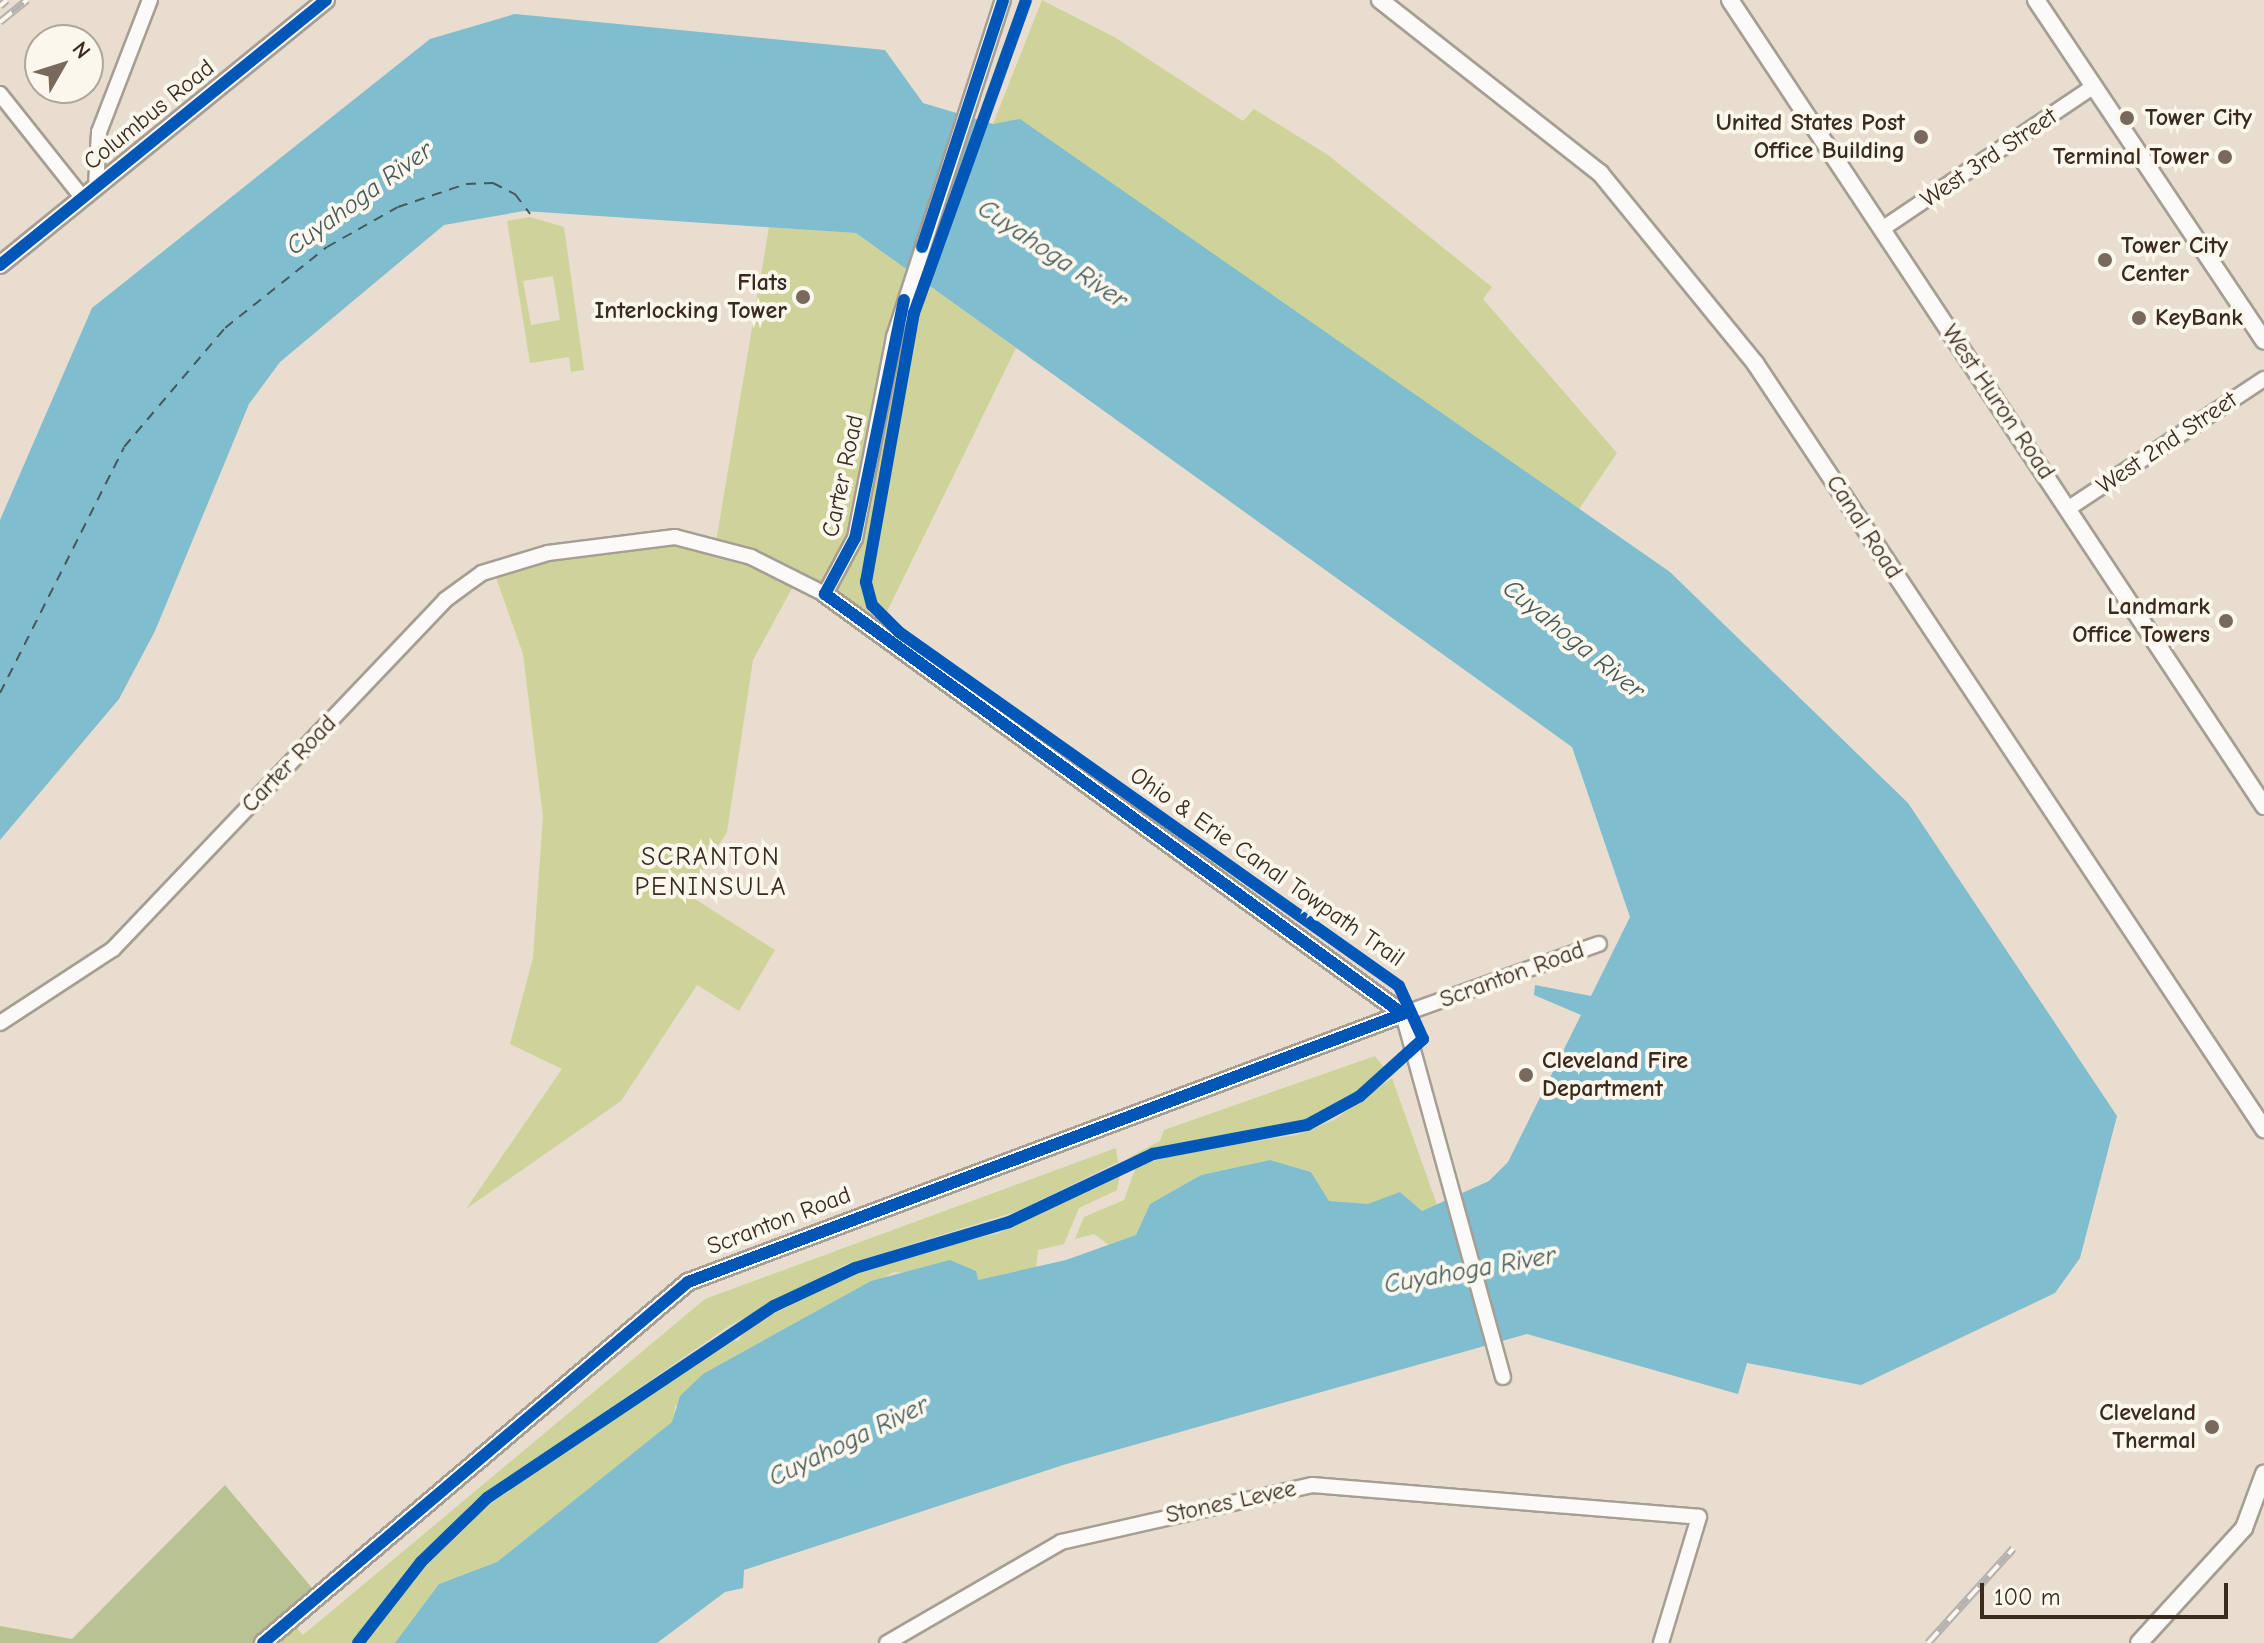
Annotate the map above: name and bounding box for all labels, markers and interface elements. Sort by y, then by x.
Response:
north arrow [24,24,104,104]
text: N [66,36,96,64]
street label: Columbus Road [78,54,220,176]
street label: West 3rd Street [1916,102,2062,214]
place label: Tower City [2145,104,2252,132]
marker: Tower City [2116,107,2138,129]
place label: United States Post Office Building [1716,109,1905,165]
marker: United States Post Office Building [1912,128,1930,146]
water label: Cuyahoga River [281,135,439,263]
place label: Terminal Tower [2053,143,2209,171]
marker: Terminal Tower [2216,148,2234,166]
water label: Cuyahoga River [971,194,1133,316]
place label: Tower City Center [2121,232,2228,288]
marker: Tower City Center [2096,251,2114,269]
place label: Flats Interlocking Tower [594,269,787,325]
marker: Flats Interlocking Tower [794,288,812,306]
place label: KeyBank [2155,304,2243,332]
marker: KeyBank [2130,309,2148,327]
street label: West Huron Road [1936,319,2060,485]
street label: West 2nd Street [2091,386,2243,500]
street label: Carter Road [816,412,870,540]
street label: Canal Road [1820,470,1908,584]
water label: Cuyahoga River [1496,573,1650,707]
place label: Landmark Office Towers [2072,593,2210,649]
marker: Landmark Office Towers [2217,612,2235,630]
street label: Carter Road [236,709,342,819]
street label: Ohio & Erie Canal Towpath Trail [1124,761,1410,973]
district label: SCRANTON PENINSULA [634,842,788,904]
street label: Scranton Road [1436,936,1588,1014]
place label: Cleveland Fire Department [1542,1047,1688,1103]
marker: Cleveland Fire Department [1517,1066,1535,1084]
street label: Scranton Road [703,1180,855,1262]
water label: Cuyahoga River [1382,1241,1558,1301]
water label: Cuyahoga River [764,1390,934,1494]
place label: Cleveland Thermal [2099,1399,2196,1455]
marker: Cleveland Thermal [2203,1418,2221,1436]
street label: Stones Levee [1163,1474,1299,1530]
scale bar [1984,1567,2232,1617]
text: 100 m [1994,1583,2061,1611]

